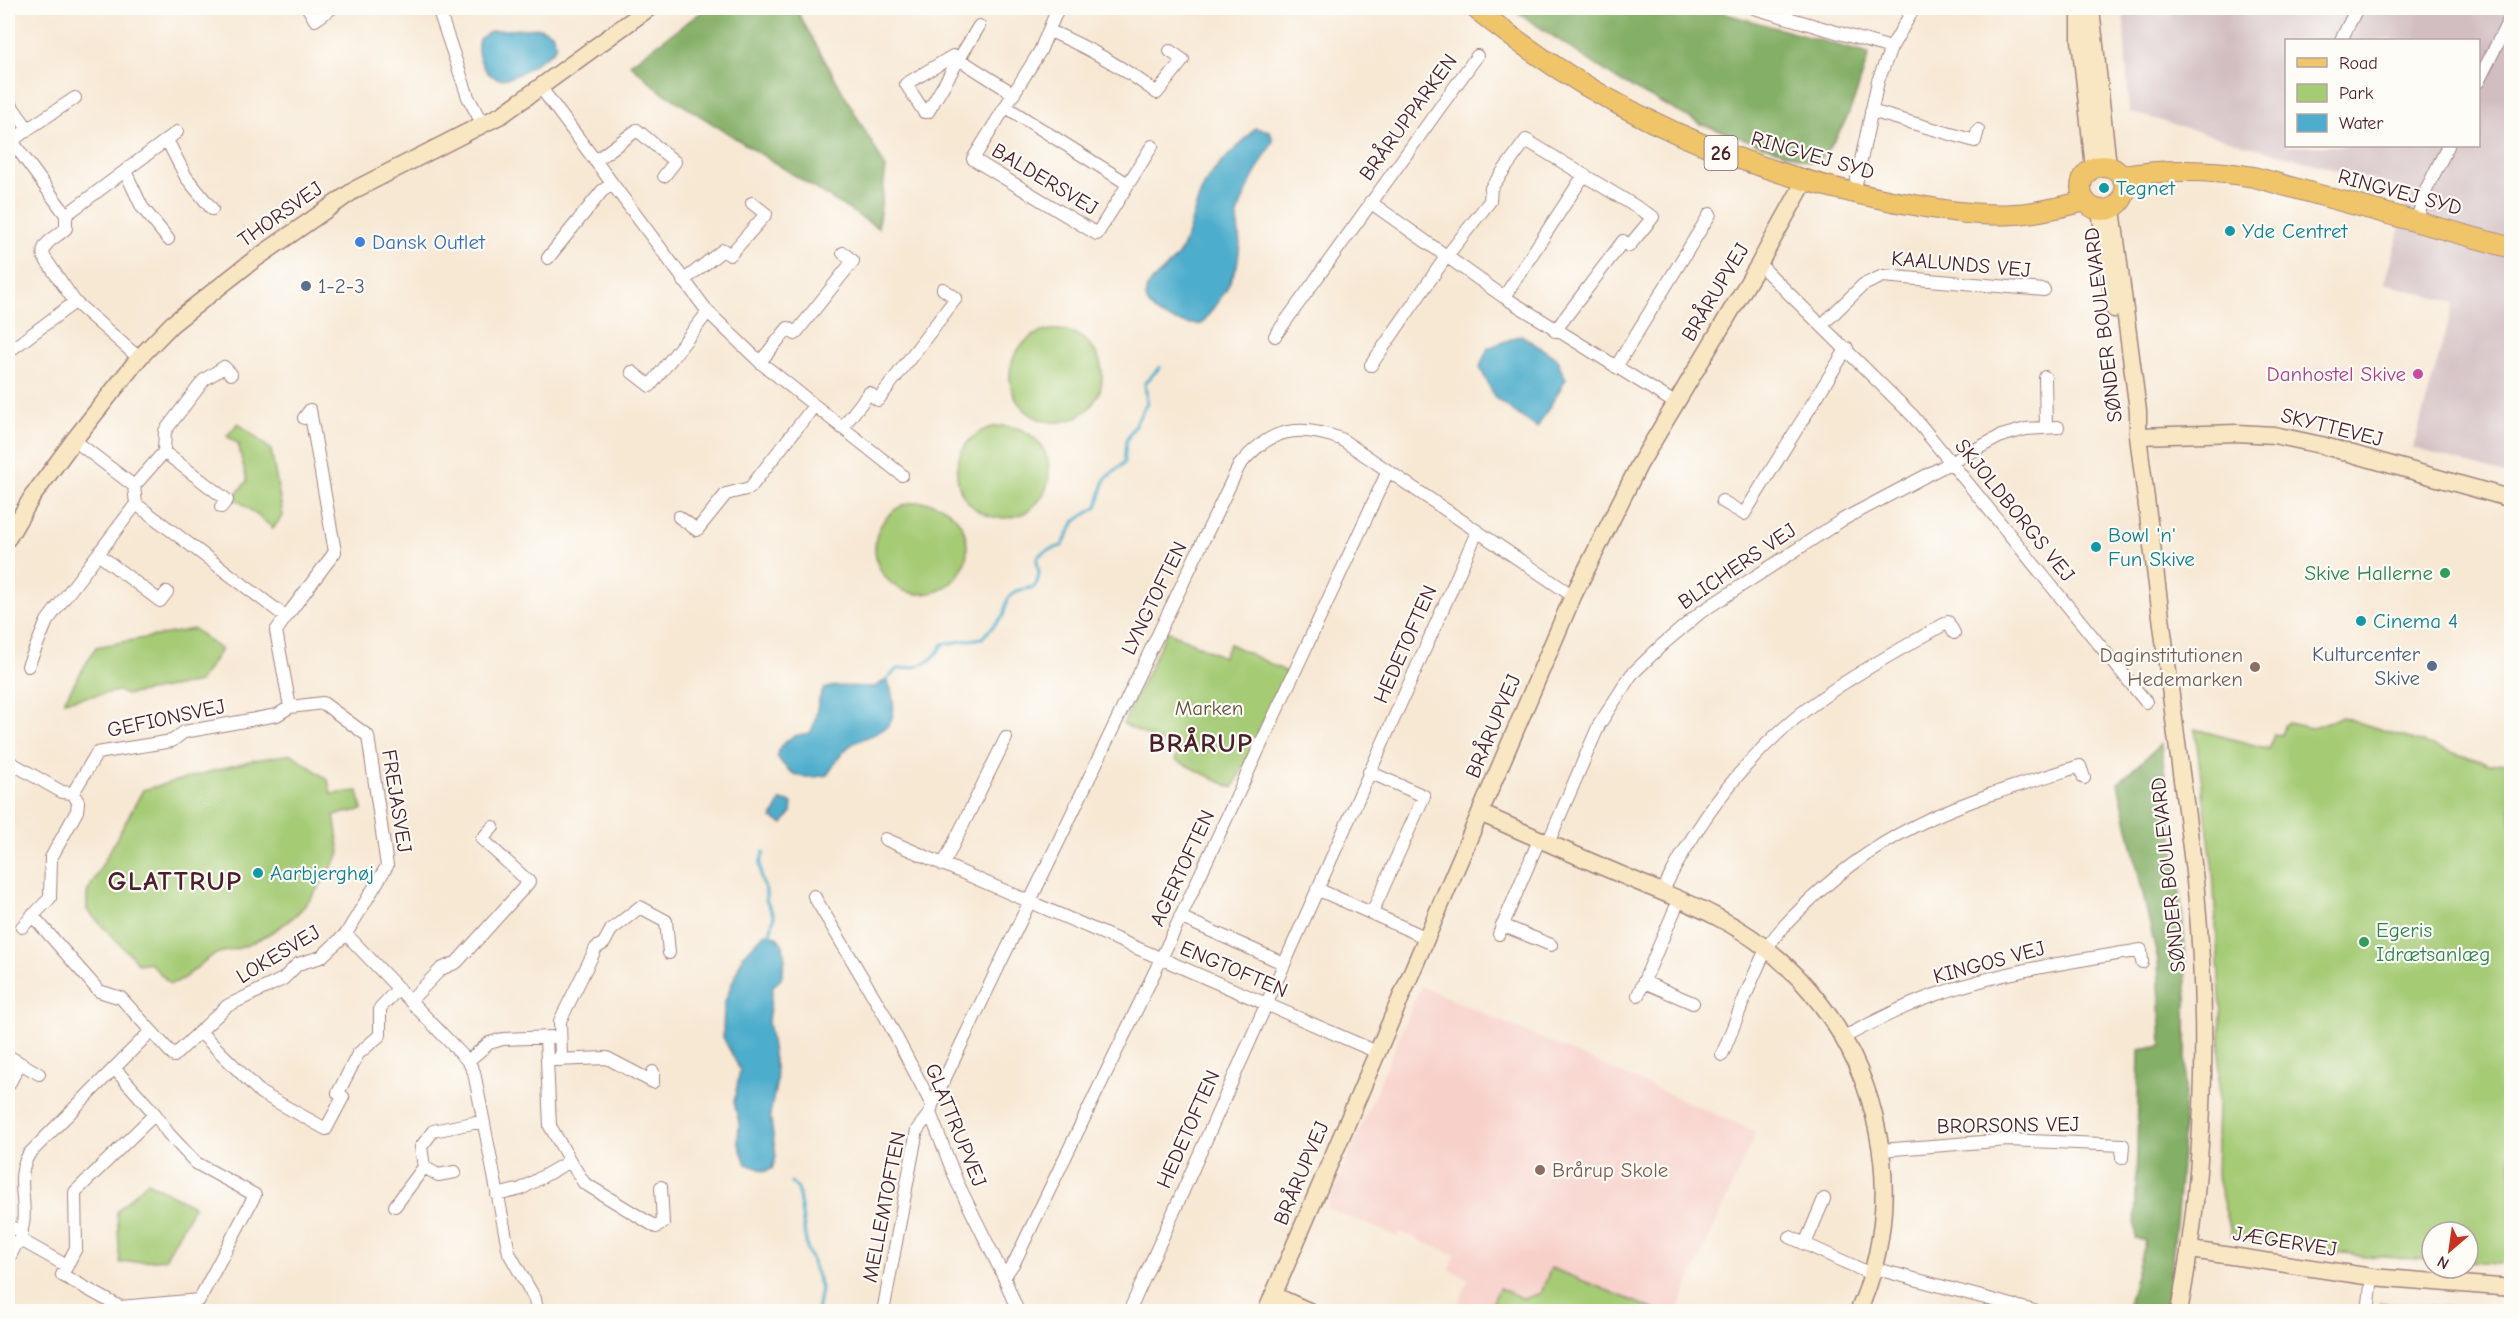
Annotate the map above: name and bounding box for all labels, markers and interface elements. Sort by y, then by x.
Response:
legend [2285,39,2480,147]
street label: BRÅRUPPARKEN [1354,49,1462,185]
text: Road [2339,53,2378,74]
text: Park [2339,83,2374,104]
text: Water [2339,113,2384,134]
street label: RINGVEJ SYD [1748,126,1878,184]
road number: 26 [1704,136,1738,170]
street label: BALDERSVEJ [988,138,1102,220]
street label: RINGVEJ SYD [2335,164,2465,220]
street label: THORSVEJ [233,176,327,252]
place label: Tegnet [2116,176,2176,200]
marker: Tegnet [2097,181,2111,195]
place label: Yde Centret [2242,219,2349,243]
marker: Yde Centret [2223,224,2237,238]
street label: SØNDER BOULEVARD [2079,226,2127,424]
place label: Dansk Outlet [372,230,486,254]
marker: Dansk Outlet [353,235,367,249]
street label: BRÅRUPVEJ [1676,239,1754,345]
street label: KAALUNDS VEJ [1890,246,2032,282]
place label: 1-2-3 [318,274,365,298]
marker: 1-2-3 [299,279,313,293]
place label: Danhostel Skive [2266,362,2406,386]
marker: Danhostel Skive [2411,367,2425,381]
street label: SKYTTEVEJ [2278,403,2386,451]
street label: SKJOLDBORGS VEJ [1950,434,2080,586]
street label: BLICHERS VEJ [1674,518,1800,614]
place label: Bowl 'n' Fun Skive [2108,523,2195,571]
street label: LYNGTOFTEN [1116,537,1192,659]
marker: Bowl 'n' Fun Skive [2089,540,2103,554]
place label: Skive Hallerne [2304,561,2433,585]
marker: Skive Hallerne [2438,566,2452,580]
street label: HEDETOFTEN [1368,581,1442,707]
place label: Cinema 4 [2373,609,2458,633]
marker: Cinema 4 [2354,614,2368,628]
place label: Kulturcenter Skive [2312,642,2421,690]
place label: Daginstitutionen Hedemarken [2100,643,2243,691]
marker: Kulturcenter Skive [2425,659,2439,673]
marker: Daginstitutionen Hedemarken [2248,660,2262,674]
street label: BRÅRUPVEJ [1460,671,1526,781]
street label: GEFIONSVEJ [105,694,227,742]
park label: Marken [1175,696,1243,720]
district label: BRÅRUP [1149,727,1253,759]
street label: FREJASVEJ [377,748,417,854]
street label: SØNDER BOULEVARD [2146,776,2190,974]
street label: AGERTOFTEN [1145,806,1219,930]
place label: Aarbjerghøj [270,861,374,885]
district label: GLATTRUP [107,866,243,897]
marker: Aarbjerghøj [251,866,265,880]
place label: Egeris Idrætsanlæg [2376,918,2490,966]
street label: LOKESVEJ [232,920,324,988]
marker: Egeris Idrætsanlæg [2357,935,2371,949]
street label: ENGTOFTEN [1177,936,1291,1002]
street label: KINGOS VEJ [1931,936,2047,988]
street label: GLATTRUPVEJ [920,1060,992,1190]
street label: HEDETOFTEN [1151,1066,1225,1192]
street label: BRORSONS VEJ [1937,1112,2079,1138]
street label: BRÅRUPVEJ [1268,1118,1334,1228]
street label: MELLEMTOFTEN [858,1130,910,1284]
place label: Brårup Skole [1552,1158,1668,1182]
marker: Brårup Skole [1533,1163,1547,1177]
north arrow [2420,1220,2480,1280]
street label: JÆGERVEJ [2231,1221,2339,1261]
text: N [2434,1252,2452,1273]

